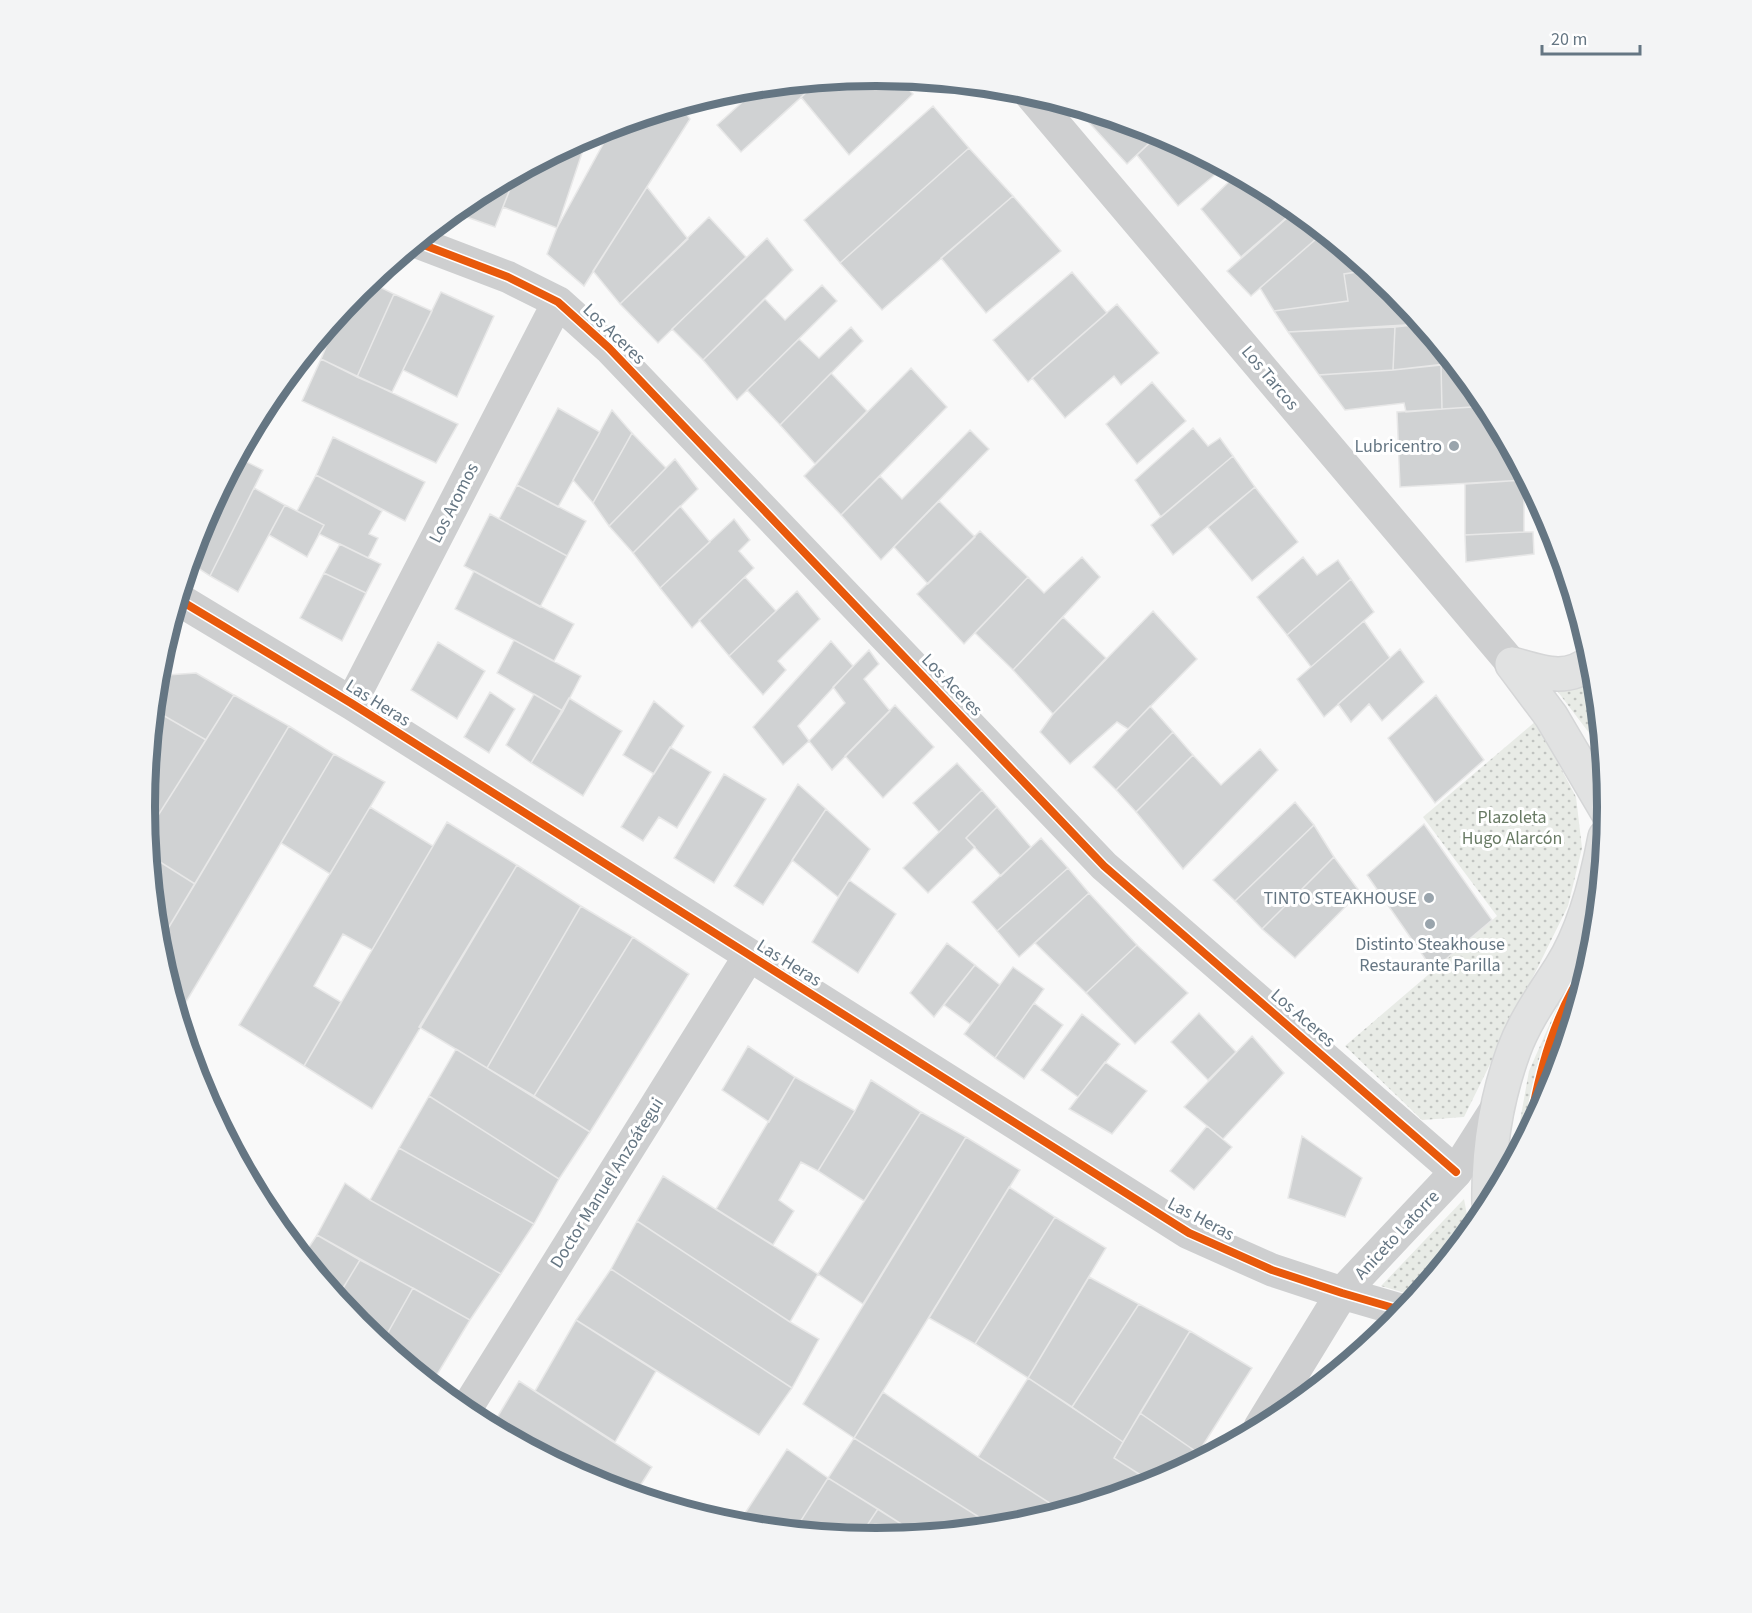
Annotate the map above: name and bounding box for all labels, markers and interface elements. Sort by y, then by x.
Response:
scale bar [1542,18,1640,56]
text: 20 m [1551,27,1587,52]
street label: Los Aceres [577,298,651,370]
street label: Los Tarcos [1235,340,1305,416]
place label: Lubricentro [1355,434,1442,459]
marker: Lubricentro [1447,439,1461,453]
street label: Los Aromos [423,458,485,548]
street label: Los Aceres [916,648,988,722]
street label: Las Heras [341,673,415,733]
park label: Plazoleta Hugo Alarcón [1462,805,1562,851]
place label: TINTO STEAKHOUSE [1263,886,1417,911]
marker: TINTO STEAKHOUSE [1422,891,1436,905]
marker: Distinto Steakhouse Restaurante Parilla [1423,917,1437,931]
place label: Distinto Steakhouse Restaurante Parilla [1355,932,1505,978]
street label: Las Heras [752,933,826,993]
street label: Los Aceres [1265,983,1341,1053]
street label: Doctor Manuel Anzoátegui [544,1093,670,1273]
street label: Aniceto Latorre [1349,1185,1445,1285]
street label: Las Heras [1163,1191,1239,1247]

